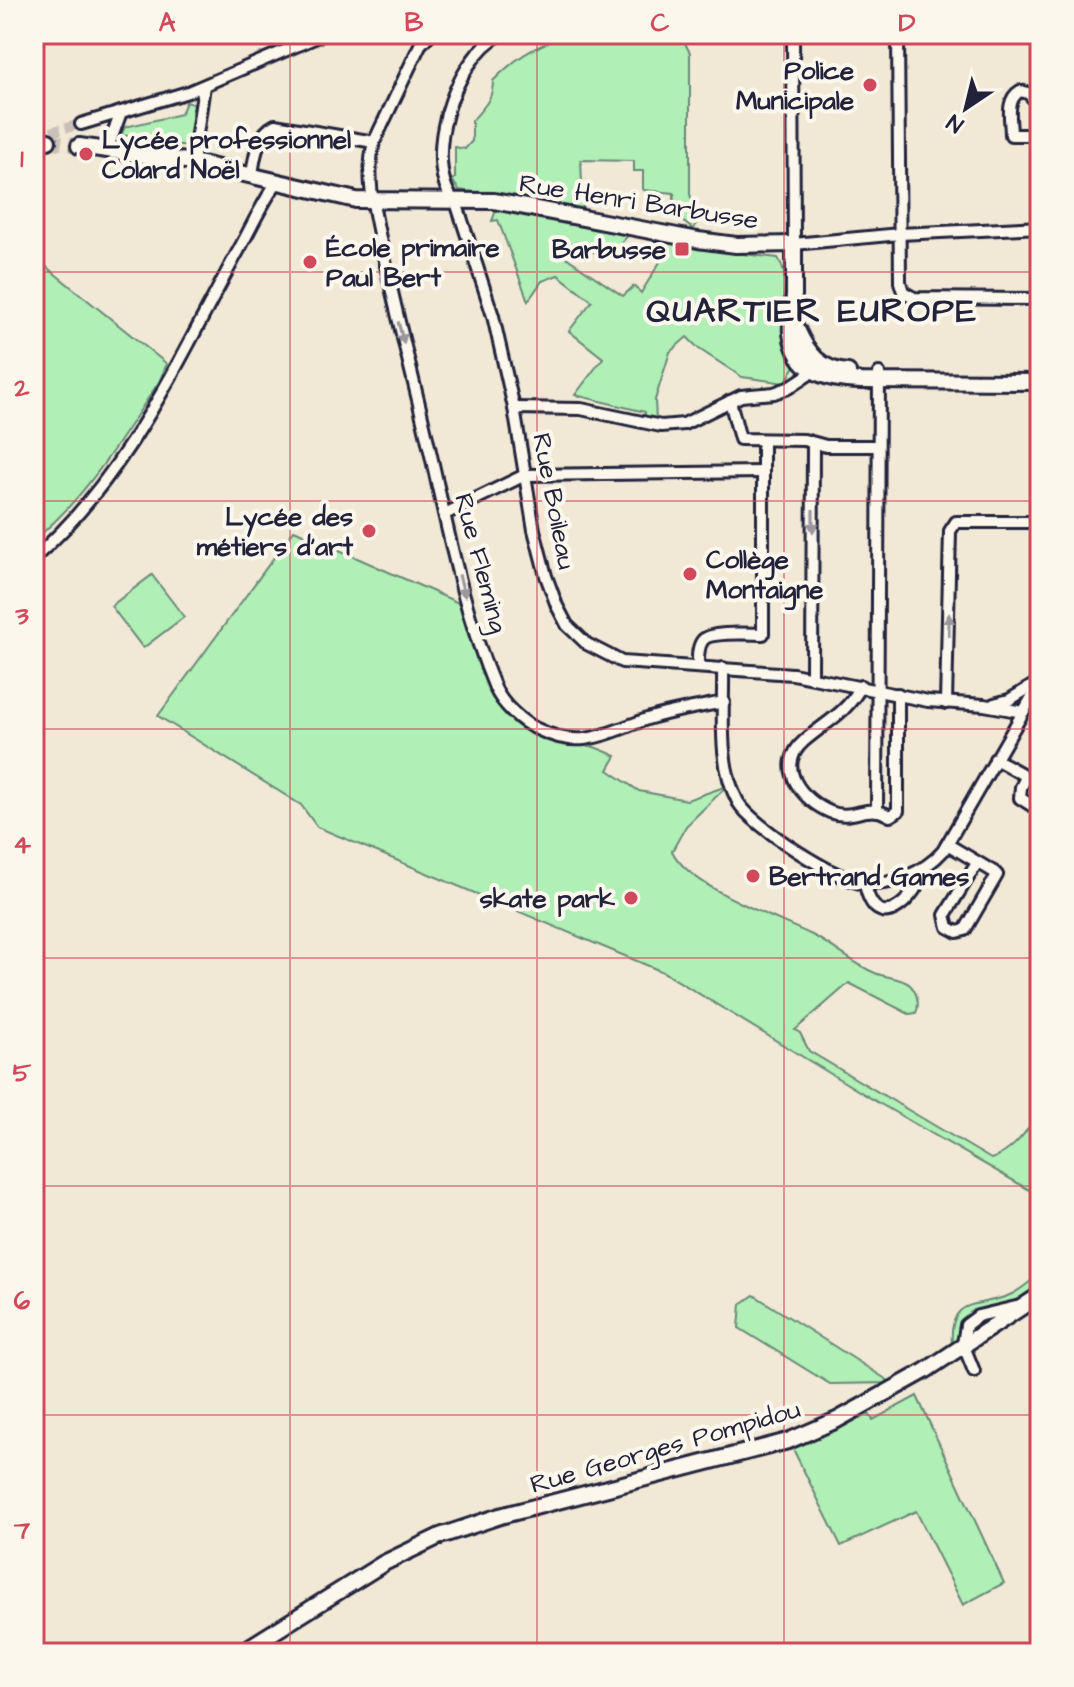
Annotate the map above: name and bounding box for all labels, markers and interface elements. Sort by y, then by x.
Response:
text: A [159,5,176,41]
text: B [405,5,424,41]
text: C [651,5,670,41]
text: D [899,5,916,41]
place label: Police Municipale [736,53,854,119]
north arrow [926,68,1006,148]
marker: Police Municipale [861,76,879,94]
text: N [941,106,970,140]
place label: Lycée professionnel Colard Noël [102,122,351,188]
text: 1 [20,141,24,177]
marker: Lycée professionnel Colard Noël [77,145,95,163]
street label: Rue Henri Barbusse [517,165,761,239]
place label: École primaire Paul Bert [326,230,500,296]
place label: Barbusse [552,232,666,268]
marker: Barbusse [673,240,691,258]
marker: École primaire Paul Bert [301,253,319,271]
district label: QUARTIER EUROPE [646,287,978,335]
one-way arrow [396,320,408,345]
text: 2 [14,370,30,406]
street label: Rue Boileau [523,430,585,572]
street label: Rue Fleming [443,490,517,637]
place label: Lycée des métiers d'art [197,499,353,565]
one-way arrow [807,509,819,534]
marker: Lycée des métiers d'art [360,522,378,540]
place label: Collège Montaigne [706,542,823,611]
marker: Collège Montaigne [681,565,699,583]
one-way arrow [456,573,468,598]
text: 3 [14,598,29,634]
one-way arrow [943,612,955,637]
text: 4 [13,827,31,863]
place label: Bertrand Games [769,859,969,895]
marker: Bertrand Games [744,867,762,885]
place label: skate park [480,881,616,917]
marker: skate park [622,889,640,907]
text: 5 [13,1055,32,1091]
text: 6 [14,1283,31,1319]
street label: Rue Georges Pompidou [526,1391,805,1505]
text: 7 [13,1512,30,1548]

